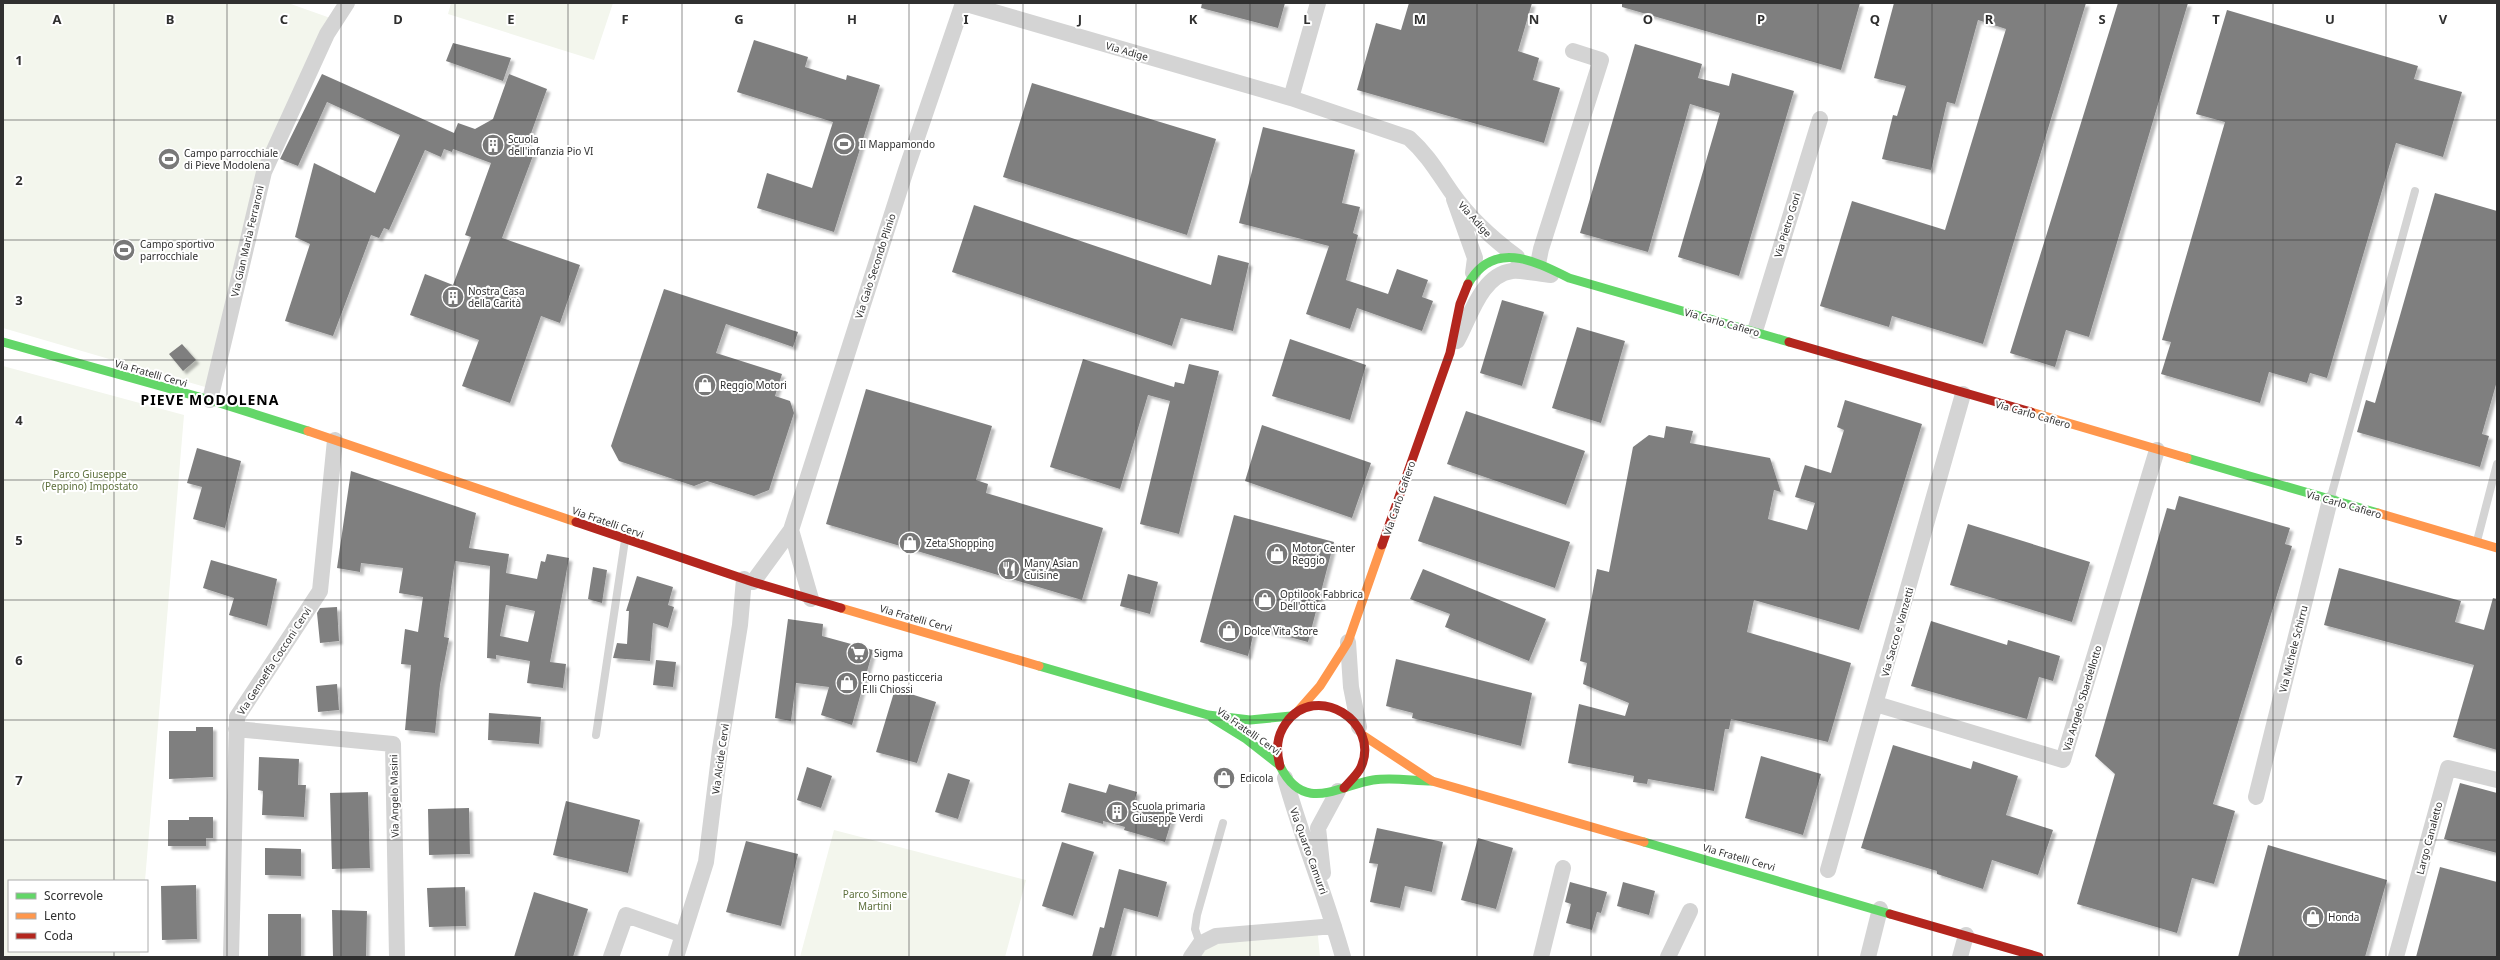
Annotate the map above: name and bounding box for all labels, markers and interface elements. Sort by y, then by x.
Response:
text: A [53,10,62,28]
text: B [166,10,174,28]
text: C [280,10,288,28]
text: D [393,10,403,28]
text: E [507,10,515,28]
text: F [621,10,629,28]
text: G [734,10,744,28]
text: H [847,10,857,28]
text: I [963,10,969,28]
text: J [1077,10,1082,28]
text: K [1189,10,1198,28]
text: L [1303,10,1311,28]
text: M [1414,10,1426,28]
text: N [1529,10,1539,28]
text: O [1643,10,1653,28]
text: P [1757,10,1765,28]
text: Q [1870,10,1880,28]
text: R [1985,10,1994,28]
text: S [2098,10,2106,28]
text: T [2212,10,2220,28]
text: U [2325,10,2335,28]
text: V [2439,10,2448,28]
street label: Via Adige [1104,38,1150,64]
text: 1 [15,51,23,69]
sports icon: Il Mappamondo [831,131,857,157]
building icon: Scuola dell'infanzia Pio VI [480,132,506,158]
place label: Scuola dell'infanzia Pio VI [508,132,593,158]
place label: Il Mappamondo [860,137,935,151]
sports icon: Campo parrocchiale di Pieve Modolena [156,146,182,172]
place label: Campo parrocchiale di Pieve Modolena [184,146,278,172]
text: 2 [15,171,23,189]
street label: Via Gian Maria Ferraroni [227,184,267,298]
street label: Via Pietro Gori [1770,191,1804,259]
street label: Via Adige [1455,198,1495,240]
street label: Via Gaio Secondo Plinio [851,212,899,320]
sports icon: Campo sportivo parrocchiale [111,237,137,263]
place label: Campo sportivo parrocchiale [140,237,215,263]
building icon: Nostra Casa della Carità [440,284,466,310]
place label: Nostra Casa della Carità [468,284,525,310]
text: 3 [15,291,23,309]
street label: Via Carlo Cafiero [1683,305,1761,339]
street label: Via Fratelli Cervi [113,356,189,390]
shop icon: Reggio Motori [692,372,718,398]
place label: Reggio Motori [720,378,787,392]
district label: PIEVE MODOLENA [141,390,279,409]
street label: Via Carlo Cafiero [1994,397,2072,431]
text: 4 [15,411,23,429]
street label: Via Carlo Cafiero [1380,459,1418,537]
park label: Parco Giuseppe (Peppino) Impostato [42,467,138,493]
street label: Via Carlo Cafiero [2305,487,2383,521]
street label: Via Fratelli Cervi [570,503,646,541]
shop icon: Zeta Shopping [897,530,923,556]
text: 5 [15,531,23,549]
place label: Zeta Shopping [926,536,994,550]
shop icon: Motor Center Reggio [1264,541,1290,567]
place label: Motor Center Reggio [1292,541,1355,567]
restaurant icon: Many Asian Cuisine [996,556,1022,582]
place label: Many Asian Cuisine [1024,556,1078,582]
street label: Via Sacco e Vanzetti [1878,586,1916,678]
shop icon: Optilook Fabbrica Dell'ottica [1252,587,1278,613]
place label: Optilook Fabbrica Dell'ottica [1280,587,1363,613]
street label: Via Fratelli Cervi [878,601,954,635]
street label: Via Genoeffa Cocconi Cervi [234,604,314,718]
street label: Via Michele Schirru [2275,604,2311,694]
shop icon: Dolce Vita Store [1216,618,1242,644]
place label: Dolce Vita Store [1244,624,1318,638]
supermarket icon: Sigma [845,640,871,666]
street label: Via Angelo Sbardellotto [2059,643,2105,753]
place label: Sigma [874,646,903,660]
text: 6 [15,651,23,669]
shop icon: Forno pasticceria F.lli Chiossi [834,670,860,696]
place label: Forno pasticceria F.lli Chiossi [862,670,943,696]
street label: Via Fratelli Cervi [1214,704,1284,758]
street label: Via Alcide Cervi [708,723,732,795]
street label: Via Angelo Masini [386,754,402,838]
shop icon: Edicola [1211,765,1237,791]
text: 7 [15,771,23,789]
place label: Edicola [1240,771,1273,785]
building icon: Scuola primaria Giuseppe Verdi [1104,799,1130,825]
place label: Scuola primaria Giuseppe Verdi [1132,799,1205,825]
street label: Largo Canaletto [2413,800,2445,876]
street label: Via Quarto Camurri [1287,806,1331,896]
street label: Via Fratelli Cervi [1701,840,1777,874]
legend [8,880,148,952]
text: Scorrevole [44,887,103,904]
park label: Parco Simone Martini [843,887,908,913]
shop icon: Honda [2300,904,2326,930]
text: Lento [44,907,76,924]
place label: Honda [2328,910,2359,924]
text: Coda [44,927,73,944]

